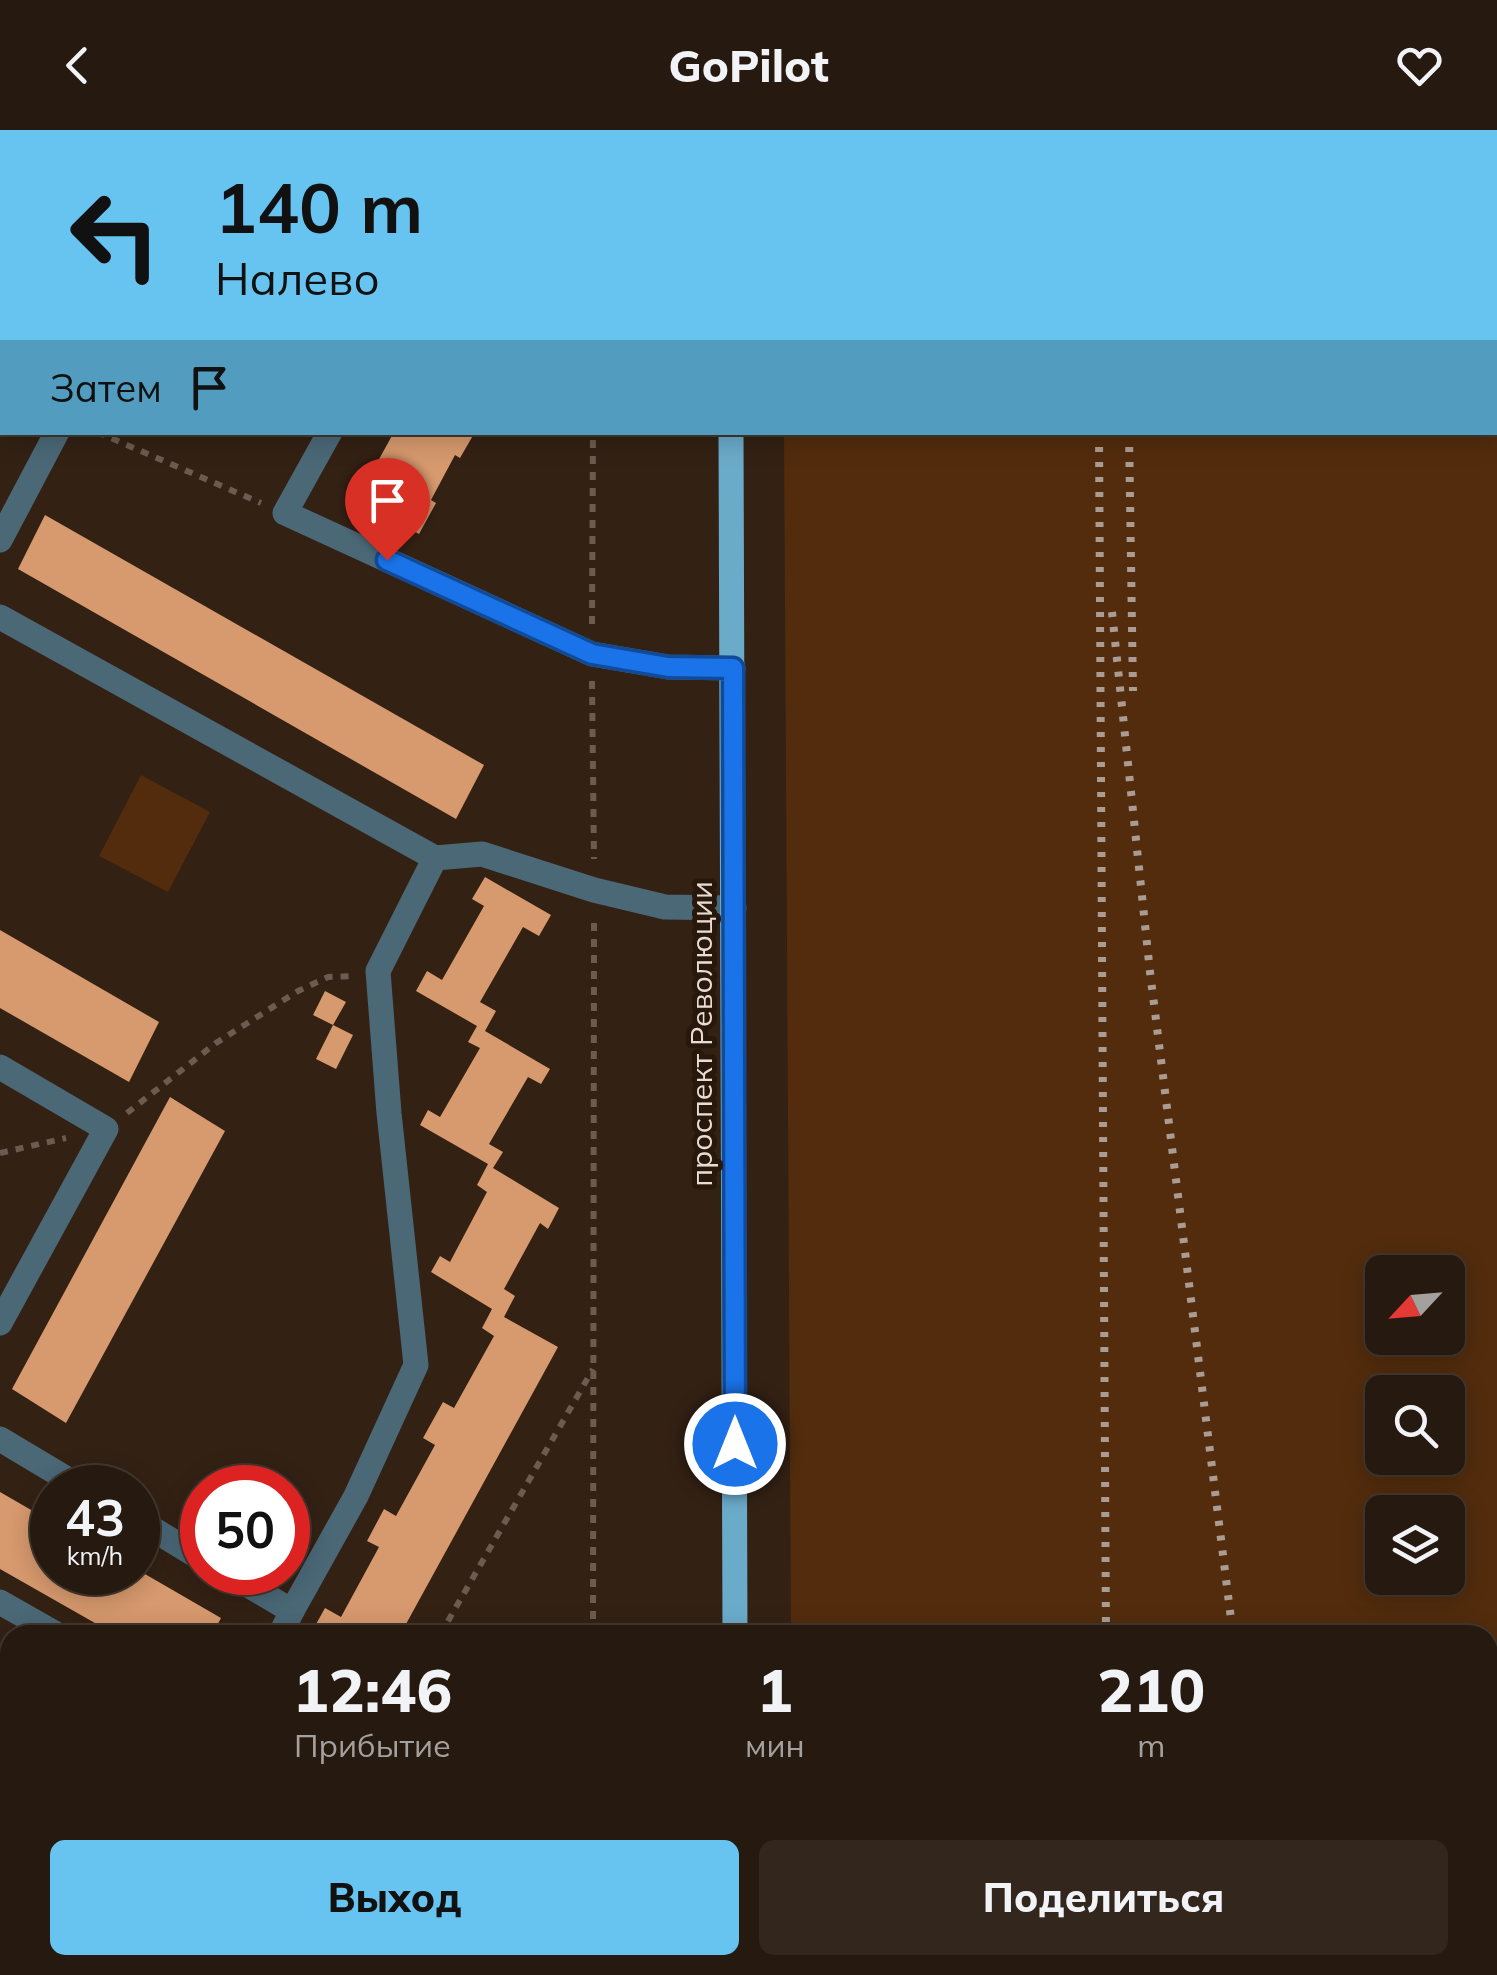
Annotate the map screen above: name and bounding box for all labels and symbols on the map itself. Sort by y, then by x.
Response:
pin [345,458,430,561]
street label: проспект Революции [682,881,720,1187]
north arrow [1365,1255,1465,1355]
position arrow [683,1392,787,1496]
speed limit sign: 50 [180,1465,310,1595]

